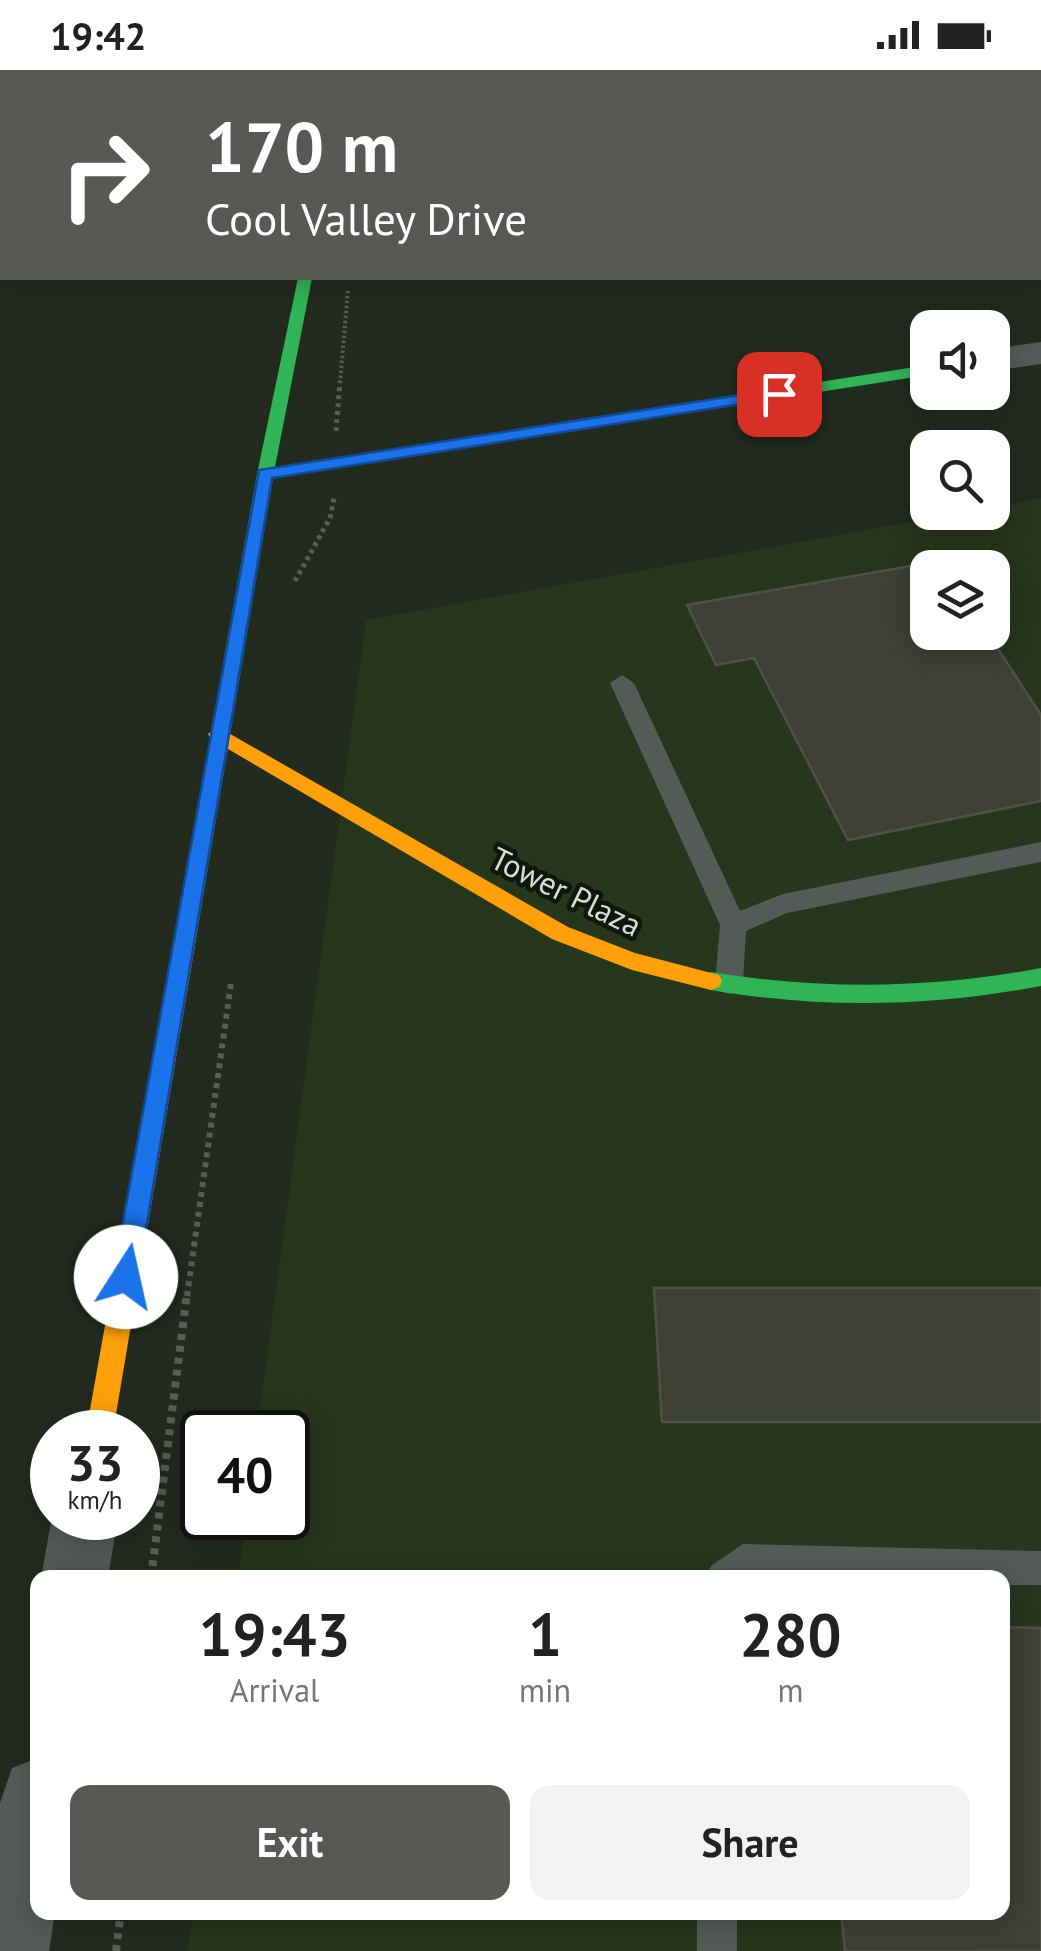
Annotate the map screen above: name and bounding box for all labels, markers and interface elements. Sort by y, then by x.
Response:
text: 19:42 [50,11,146,60]
text: 170 m [205,101,398,191]
icon: right [40,110,170,240]
text: Cool Valley Drive [205,189,527,247]
map controls [910,310,1010,650]
button: sound [910,310,1010,410]
pin [737,352,822,437]
icon: arrive [752,367,807,422]
button: search [910,430,1010,530]
button: layers [910,550,1010,650]
street label: Tower Plaza [484,837,649,946]
position arrow [74,1225,178,1329]
speed limit sign: 40 [180,1410,310,1540]
text: 33 [67,1430,123,1495]
text: km/h [68,1484,122,1516]
text: 19:43 [198,1595,351,1673]
text: 1 [528,1595,562,1673]
text: 280 [740,1595,842,1673]
text: Arrival [230,1669,319,1711]
text: min [519,1669,571,1711]
text: m [778,1669,804,1711]
button: Exit [70,1785,510,1900]
button: Share [530,1785,970,1900]

